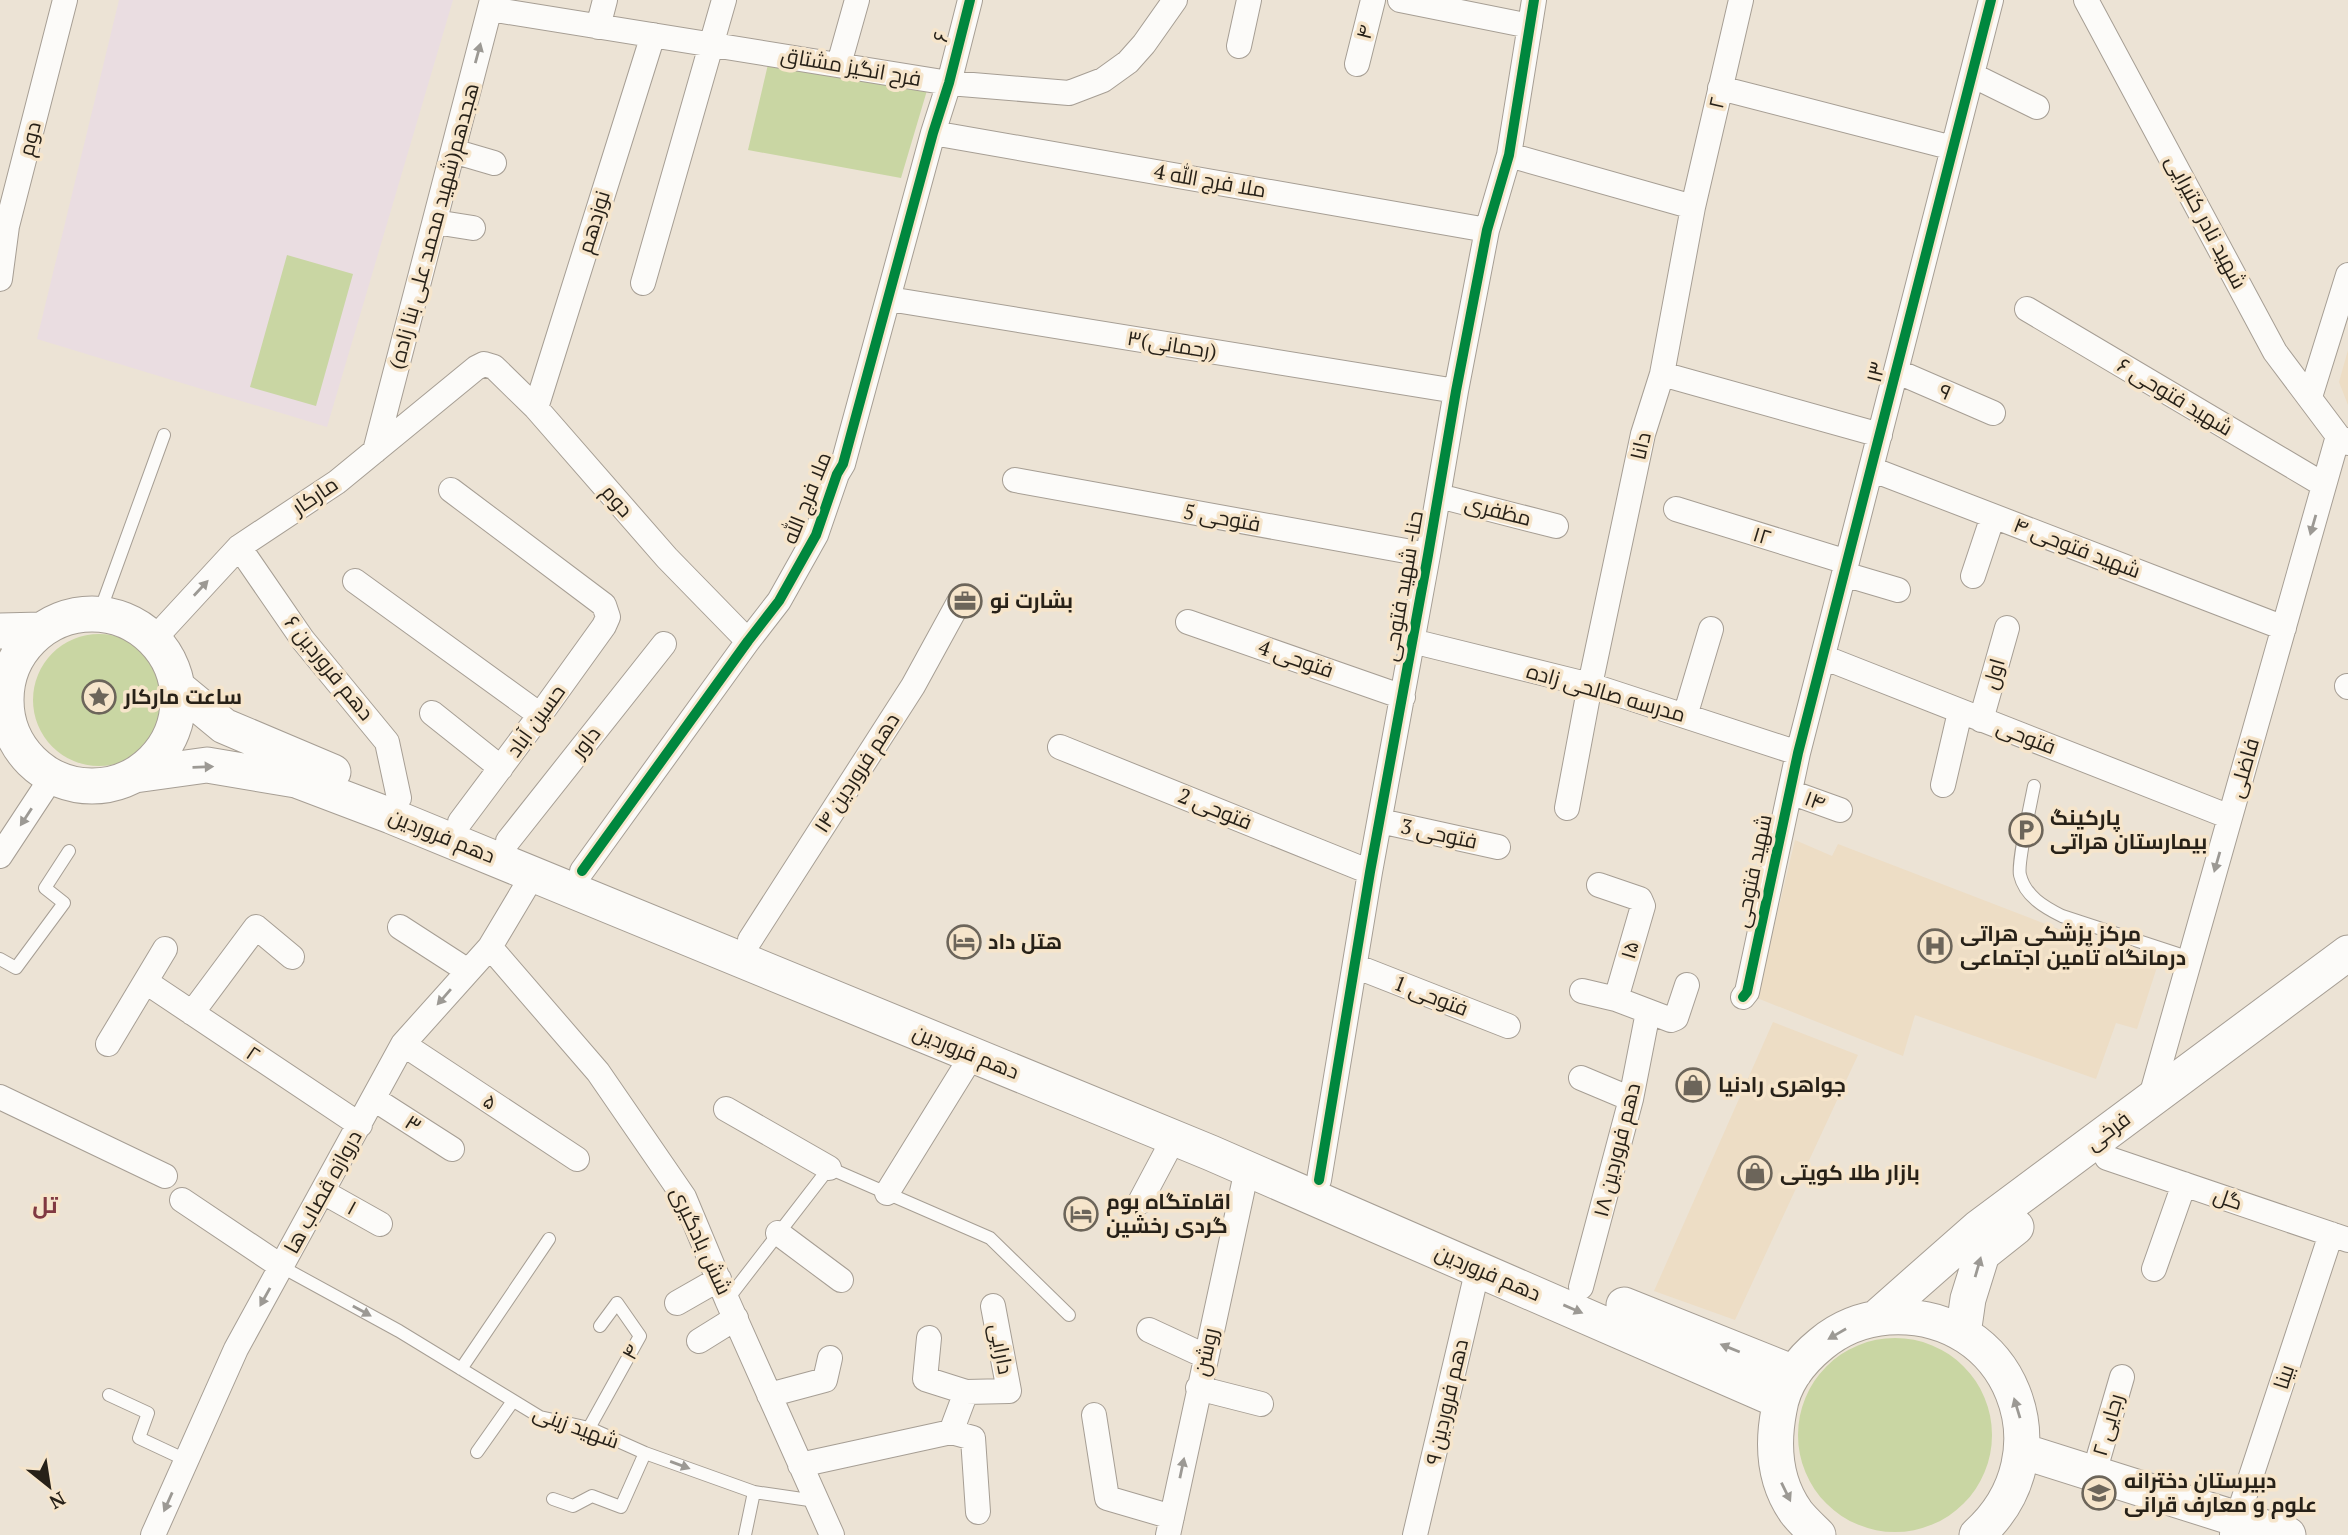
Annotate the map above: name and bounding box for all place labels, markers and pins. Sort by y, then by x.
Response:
office icon: بشارت نو [946,582,984,620]
place label: بشارت نو [990,586,1073,614]
place icon: ساعت مارکار [80,678,118,716]
place label: ساعت مارکار [123,682,242,710]
place label: پارکینگ بیمارستان هراتی [2050,803,2207,855]
parking icon: پارکینگ بیمارستان هراتی [2007,811,2045,849]
place label: مرکز پزشکی هراتی درمانگاه تامین اجتماعی [1960,919,2186,971]
hotel icon: هتل داد [945,923,983,961]
place label: هتل داد [988,927,1062,955]
hospital icon: مرکز پزشکی هراتی درمانگاه تامین اجتماعی [1916,927,1954,965]
shop icon: جواهری رادنیا [1674,1066,1712,1104]
place label: جواهری رادنیا [1718,1070,1846,1098]
shop icon: بازار طلا کویتی [1736,1154,1774,1192]
place label: بازار طلا کویتی [1780,1158,1920,1186]
place label: اقامتگاه بوم گردی رخشین [1106,1187,1231,1239]
hotel icon: اقامتگاه بوم گردی رخشین [1062,1195,1100,1233]
place label: دبیرستان دخترانه علوم و معارف قرانی [2124,1466,2317,1519]
school or university icon: دبیرستان دخترانه علوم و معارف قرانی [2080,1474,2118,1512]

